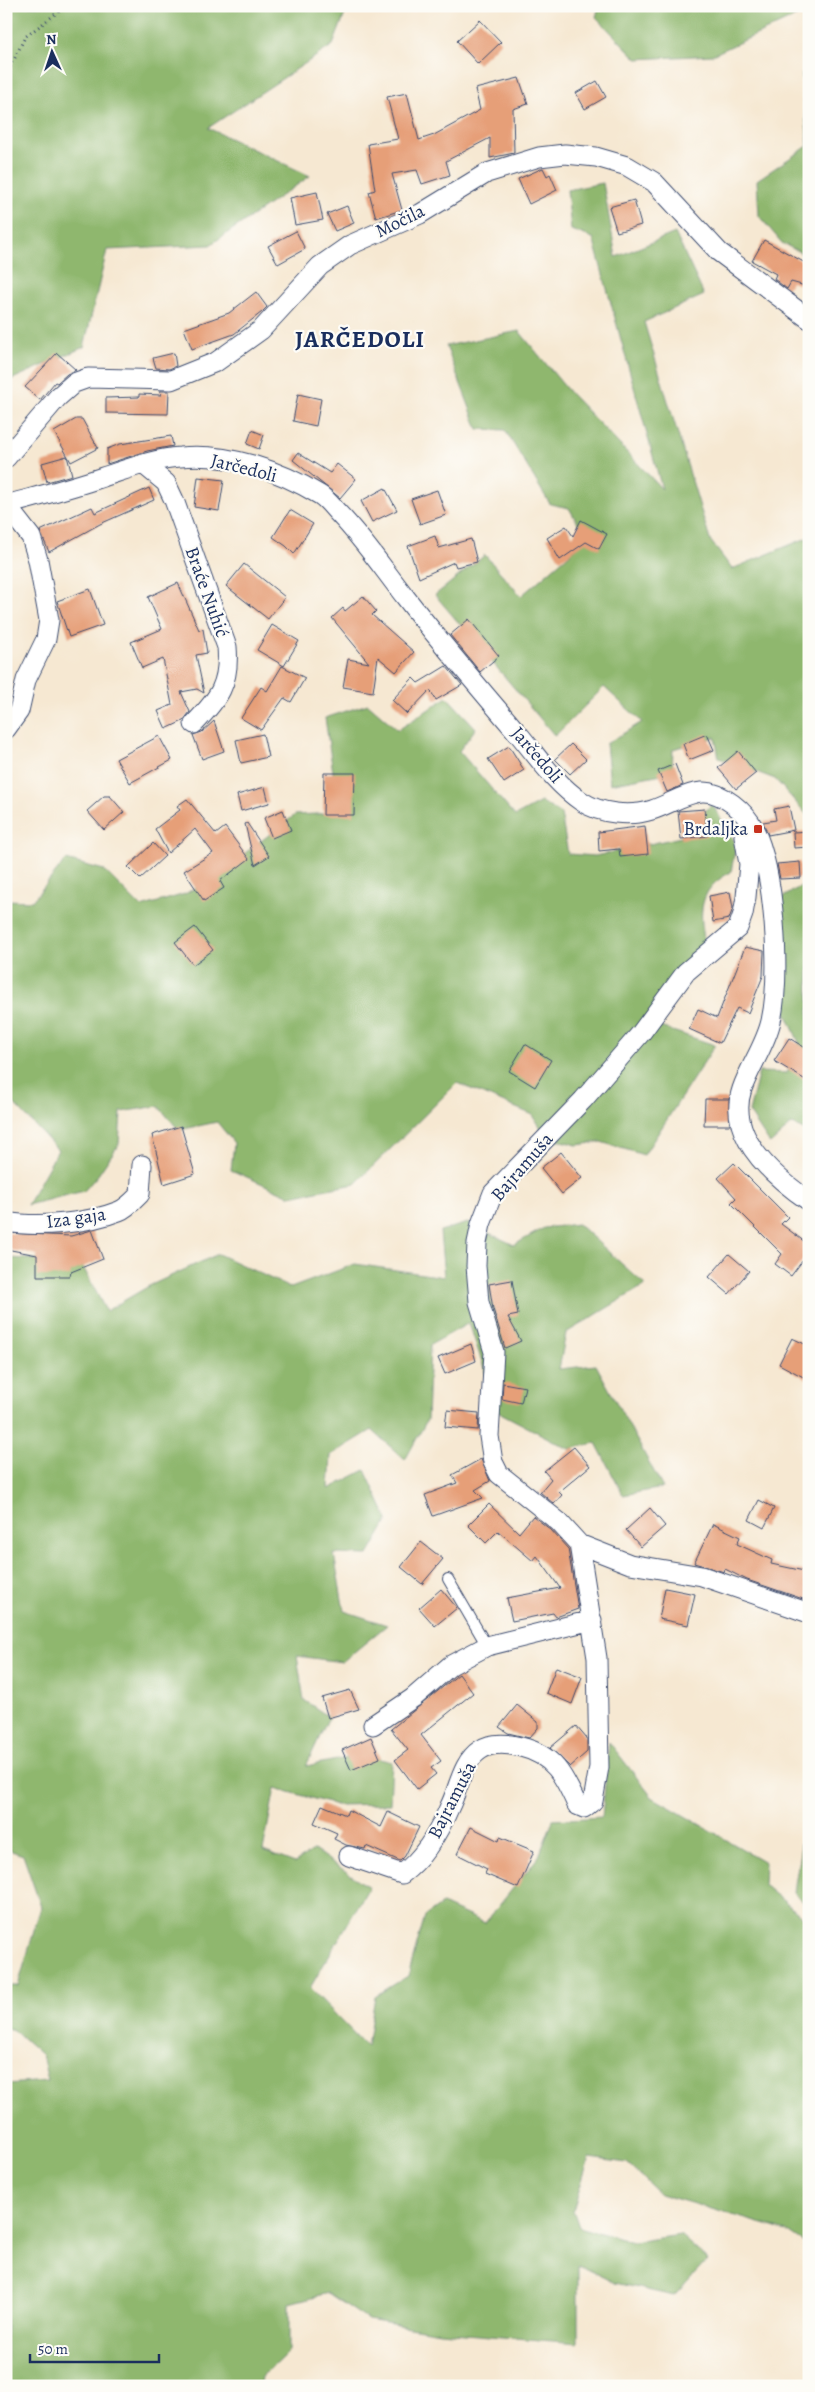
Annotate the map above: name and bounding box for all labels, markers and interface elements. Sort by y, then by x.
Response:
north arrow [28,28,78,78]
text: N [46,30,57,49]
street label: Močila [371,198,429,244]
district label: JARČEDOLI [295,323,425,355]
street label: Jarčedoli [208,447,280,489]
street label: Braće Nuhić [179,543,235,641]
street label: Jarčedoli [505,721,569,789]
place label: Brdaljka [683,816,748,842]
marker: Brdaljka [752,823,764,835]
street label: Bajramuša [485,1127,559,1207]
street label: Iza gaja [45,1201,108,1235]
street label: Bajramuša [421,1757,483,1843]
scale bar [30,2332,159,2364]
text: 50 m [38,2339,68,2359]

